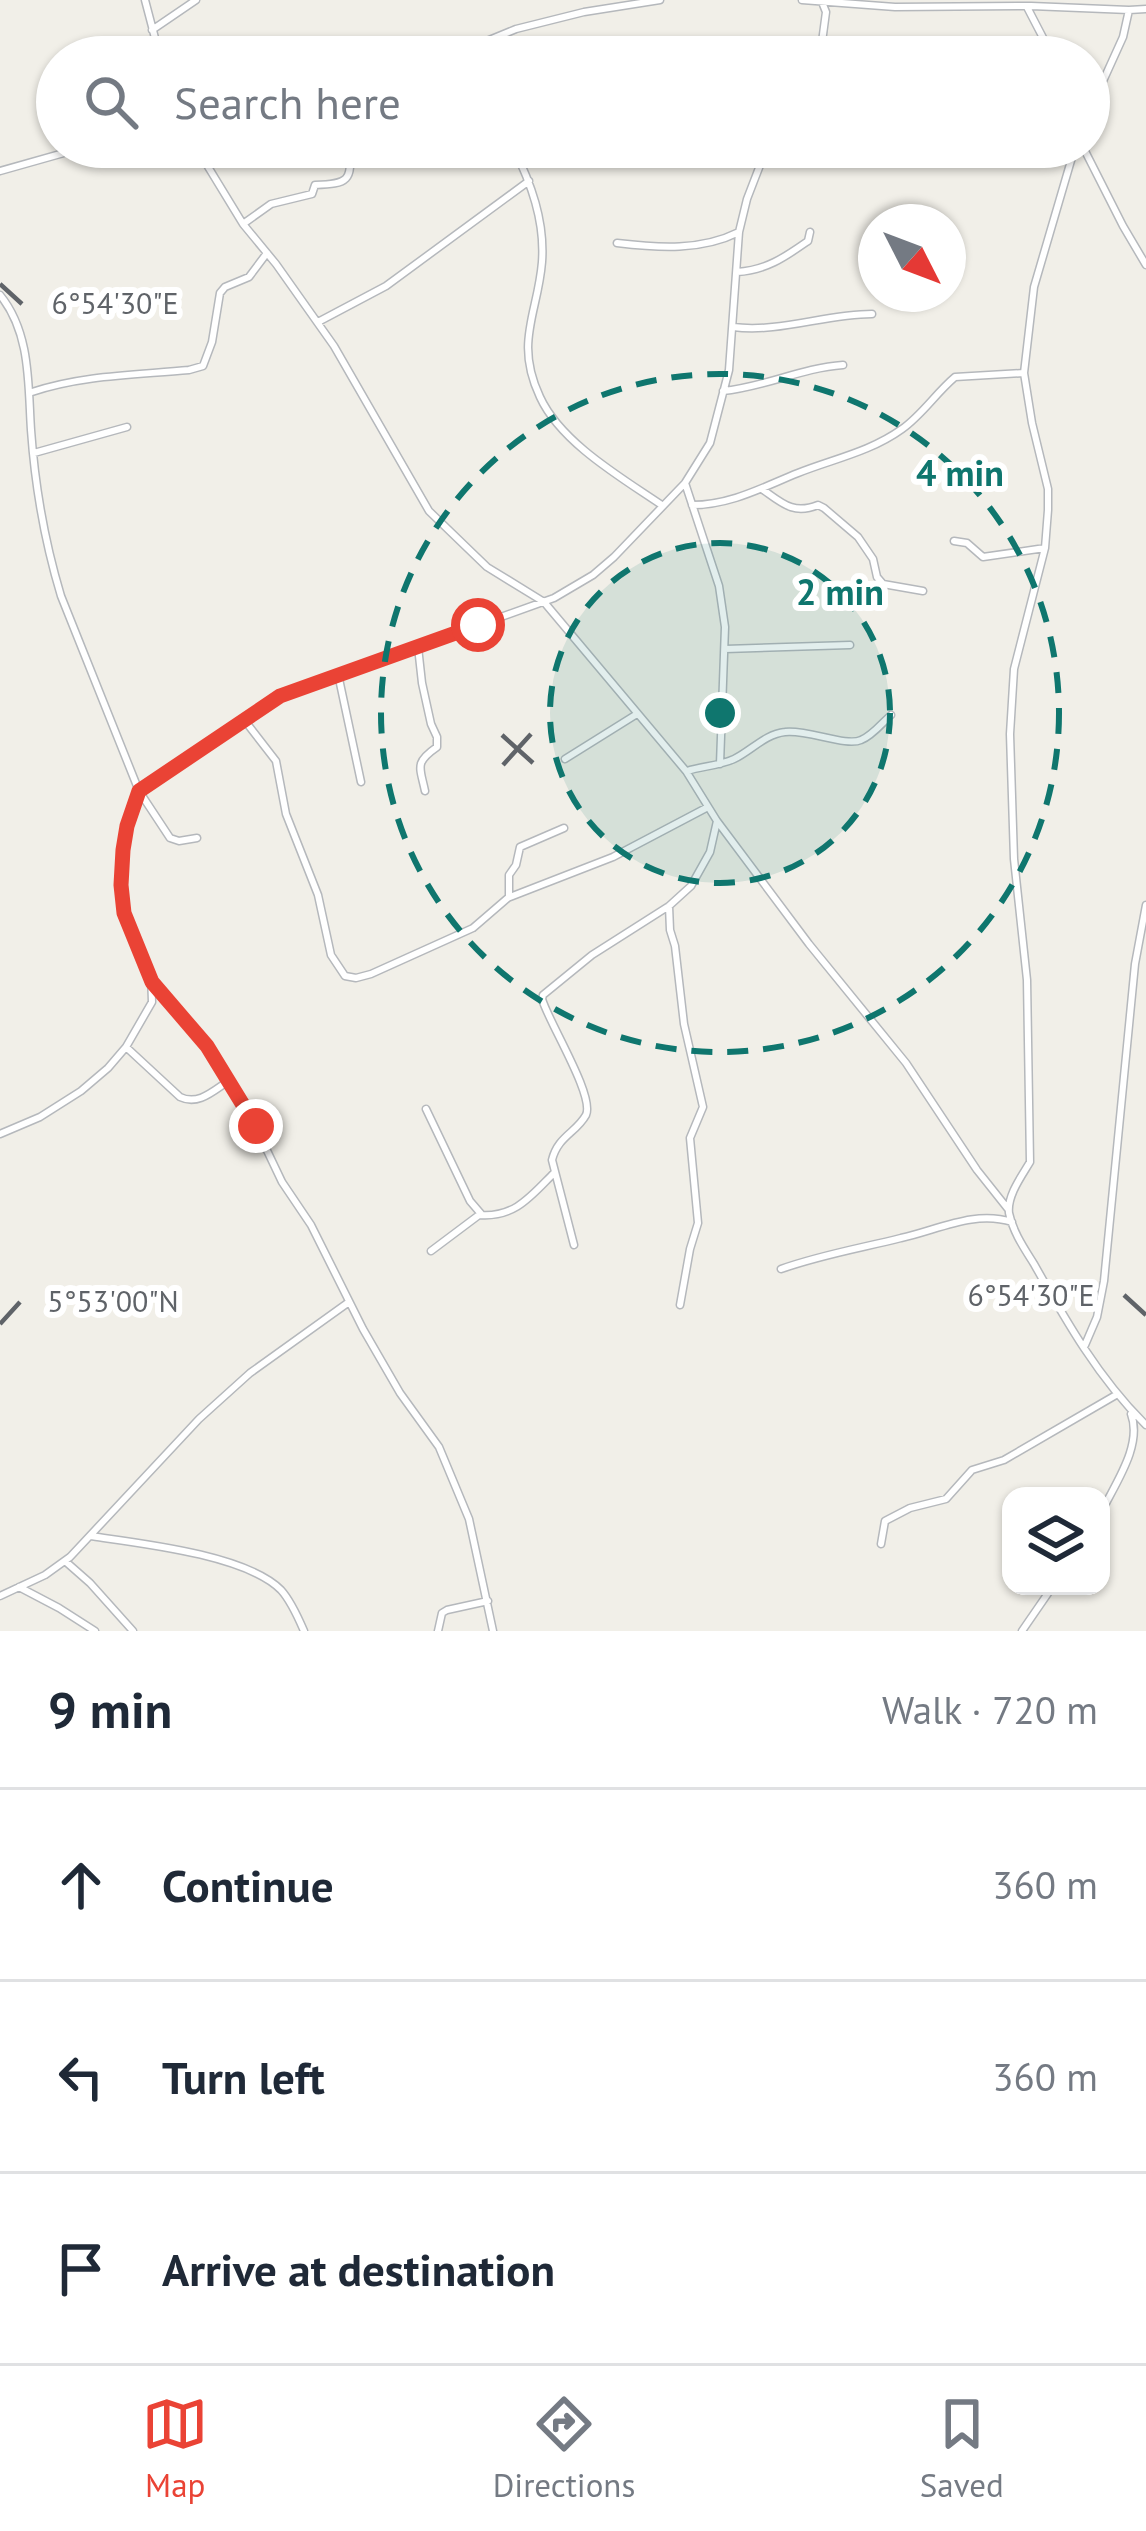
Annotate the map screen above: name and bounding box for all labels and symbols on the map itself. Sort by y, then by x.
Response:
north arrow [858,204,966,312]
text: 6°54'30"E [51,283,179,322]
text: 4 min [916,449,1004,496]
text: 2 min [796,568,884,615]
route start [451,598,505,652]
centre of rings [699,692,741,734]
route end [229,1099,283,1153]
text: 6°54'30"E [967,1275,1095,1314]
text: 5°53'00"N [47,1281,179,1320]

